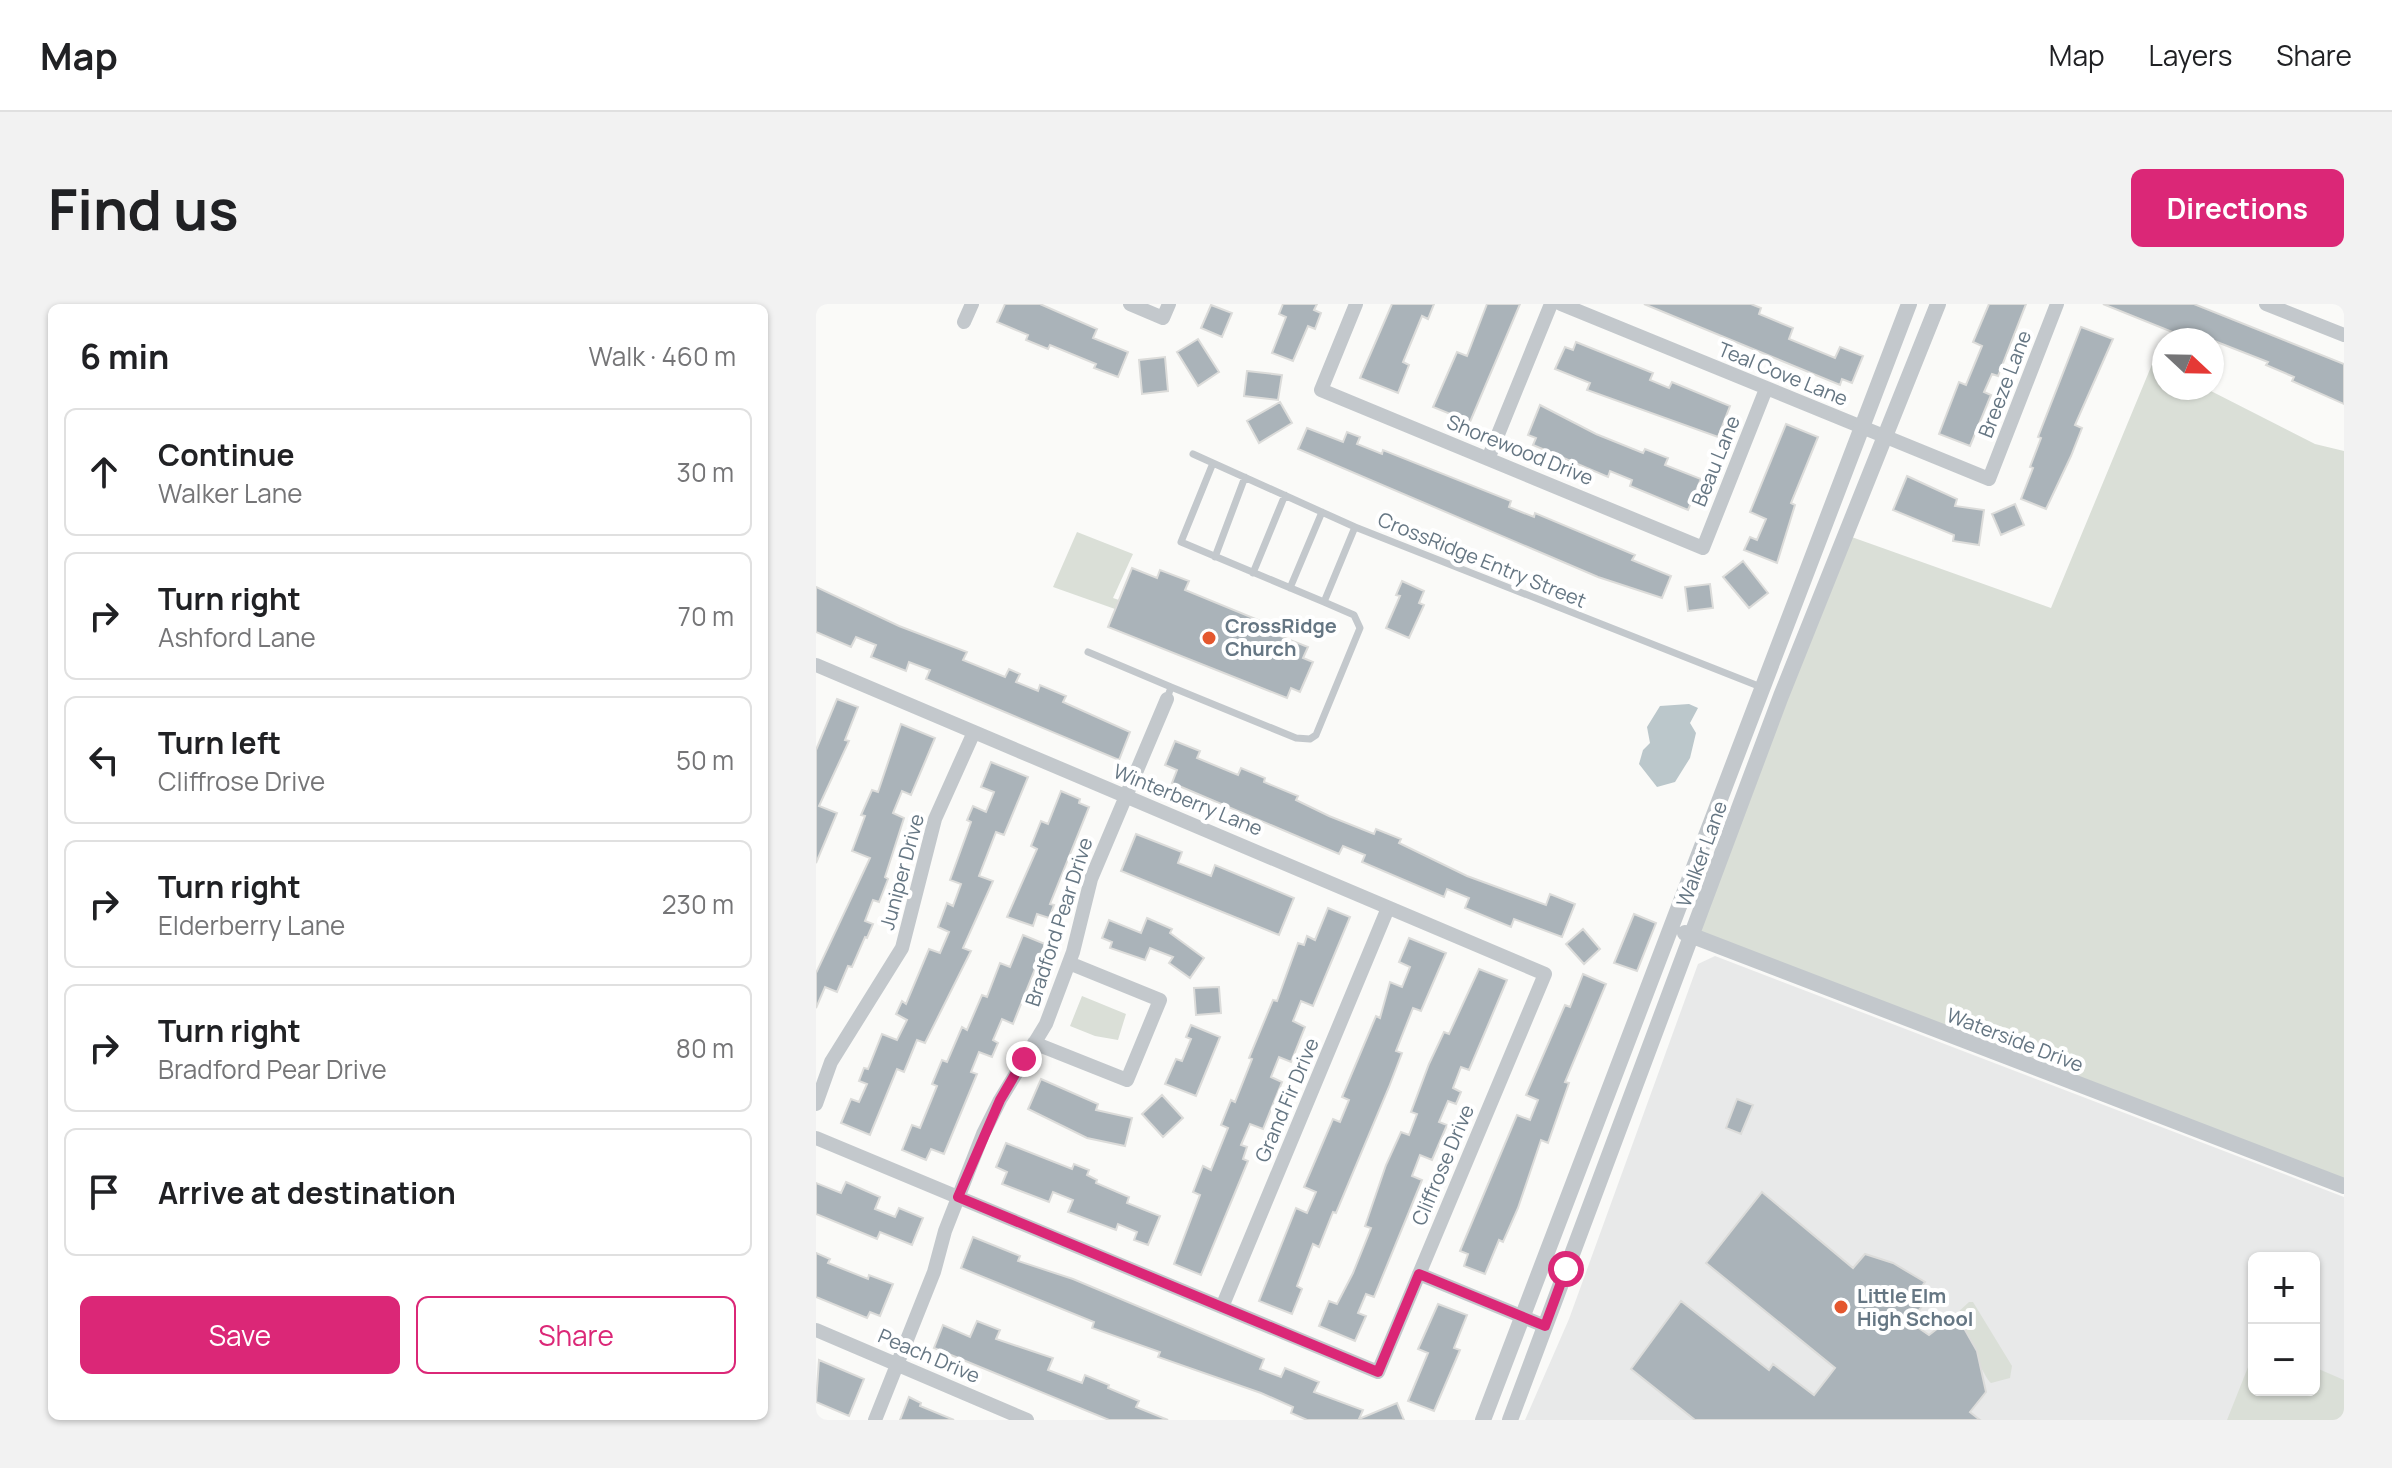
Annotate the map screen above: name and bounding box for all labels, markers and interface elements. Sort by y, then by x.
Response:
text: Map [40,29,118,81]
text: Map [2049,36,2105,74]
text: Layers [2149,36,2232,74]
text: Share [2276,36,2352,74]
button: Directions [2131,169,2344,247]
text: Find us [48,170,239,247]
street label: Breeze Lane [1972,326,2037,441]
north arrow [2152,328,2224,400]
text: 6 min [80,333,169,379]
street label: Teal Cove Lane [1714,335,1852,412]
text: Walk · 460 m [589,338,736,374]
street label: Shorewood Drive [1443,408,1597,491]
street label: Beau Lane [1685,411,1746,510]
text: Continue [158,434,294,475]
icon: ahead [82,450,126,494]
text: 30 m [677,454,734,490]
text: Walker Lane [158,475,302,511]
street label: CrossRidge Entry Street [1374,505,1590,614]
text: Turn right [158,578,301,619]
icon: right [82,594,126,638]
text: 70 m [678,598,734,634]
place label: CrossRidge Church [1225,612,1337,662]
text: Ashford Lane [158,619,316,655]
marker: CrossRidge Church [1200,629,1218,647]
text: Turn left [158,722,281,763]
icon: left [82,738,126,782]
text: 50 m [676,742,734,778]
street label: Winterberry Lane [1110,757,1267,842]
text: Cliffrose Drive [158,763,325,799]
street label: Walker Lane [1670,797,1733,911]
street label: Juniper Drive [873,811,930,933]
street label: Bradford Pear Drive [1018,834,1099,1010]
text: Turn right [158,866,301,907]
icon: right [82,882,126,926]
text: 230 m [662,886,734,922]
text: Elderberry Lane [158,907,345,943]
street label: Waterside Drive [1943,1001,2087,1078]
text: Turn right [158,1010,301,1051]
icon: right [82,1026,126,1070]
text: 80 m [676,1030,734,1066]
street label: Grand Fir Drive [1248,1034,1325,1166]
route end [1006,1041,1042,1077]
text: Bradford Pear Drive [158,1051,387,1087]
street label: Cliffrose Drive [1405,1100,1480,1229]
icon: arrive [82,1170,126,1214]
text: Arrive at destination [158,1172,456,1213]
route start [1548,1251,1584,1287]
map controls [2248,1252,2320,1396]
button: + [2248,1252,2320,1324]
place label: Little Elm High School [1857,1282,1973,1332]
button: Save [80,1296,400,1374]
button: Share [416,1296,736,1374]
marker: Little Elm High School [1832,1298,1850,1316]
street label: Peach Drive [874,1322,984,1389]
button: − [2248,1324,2320,1396]

